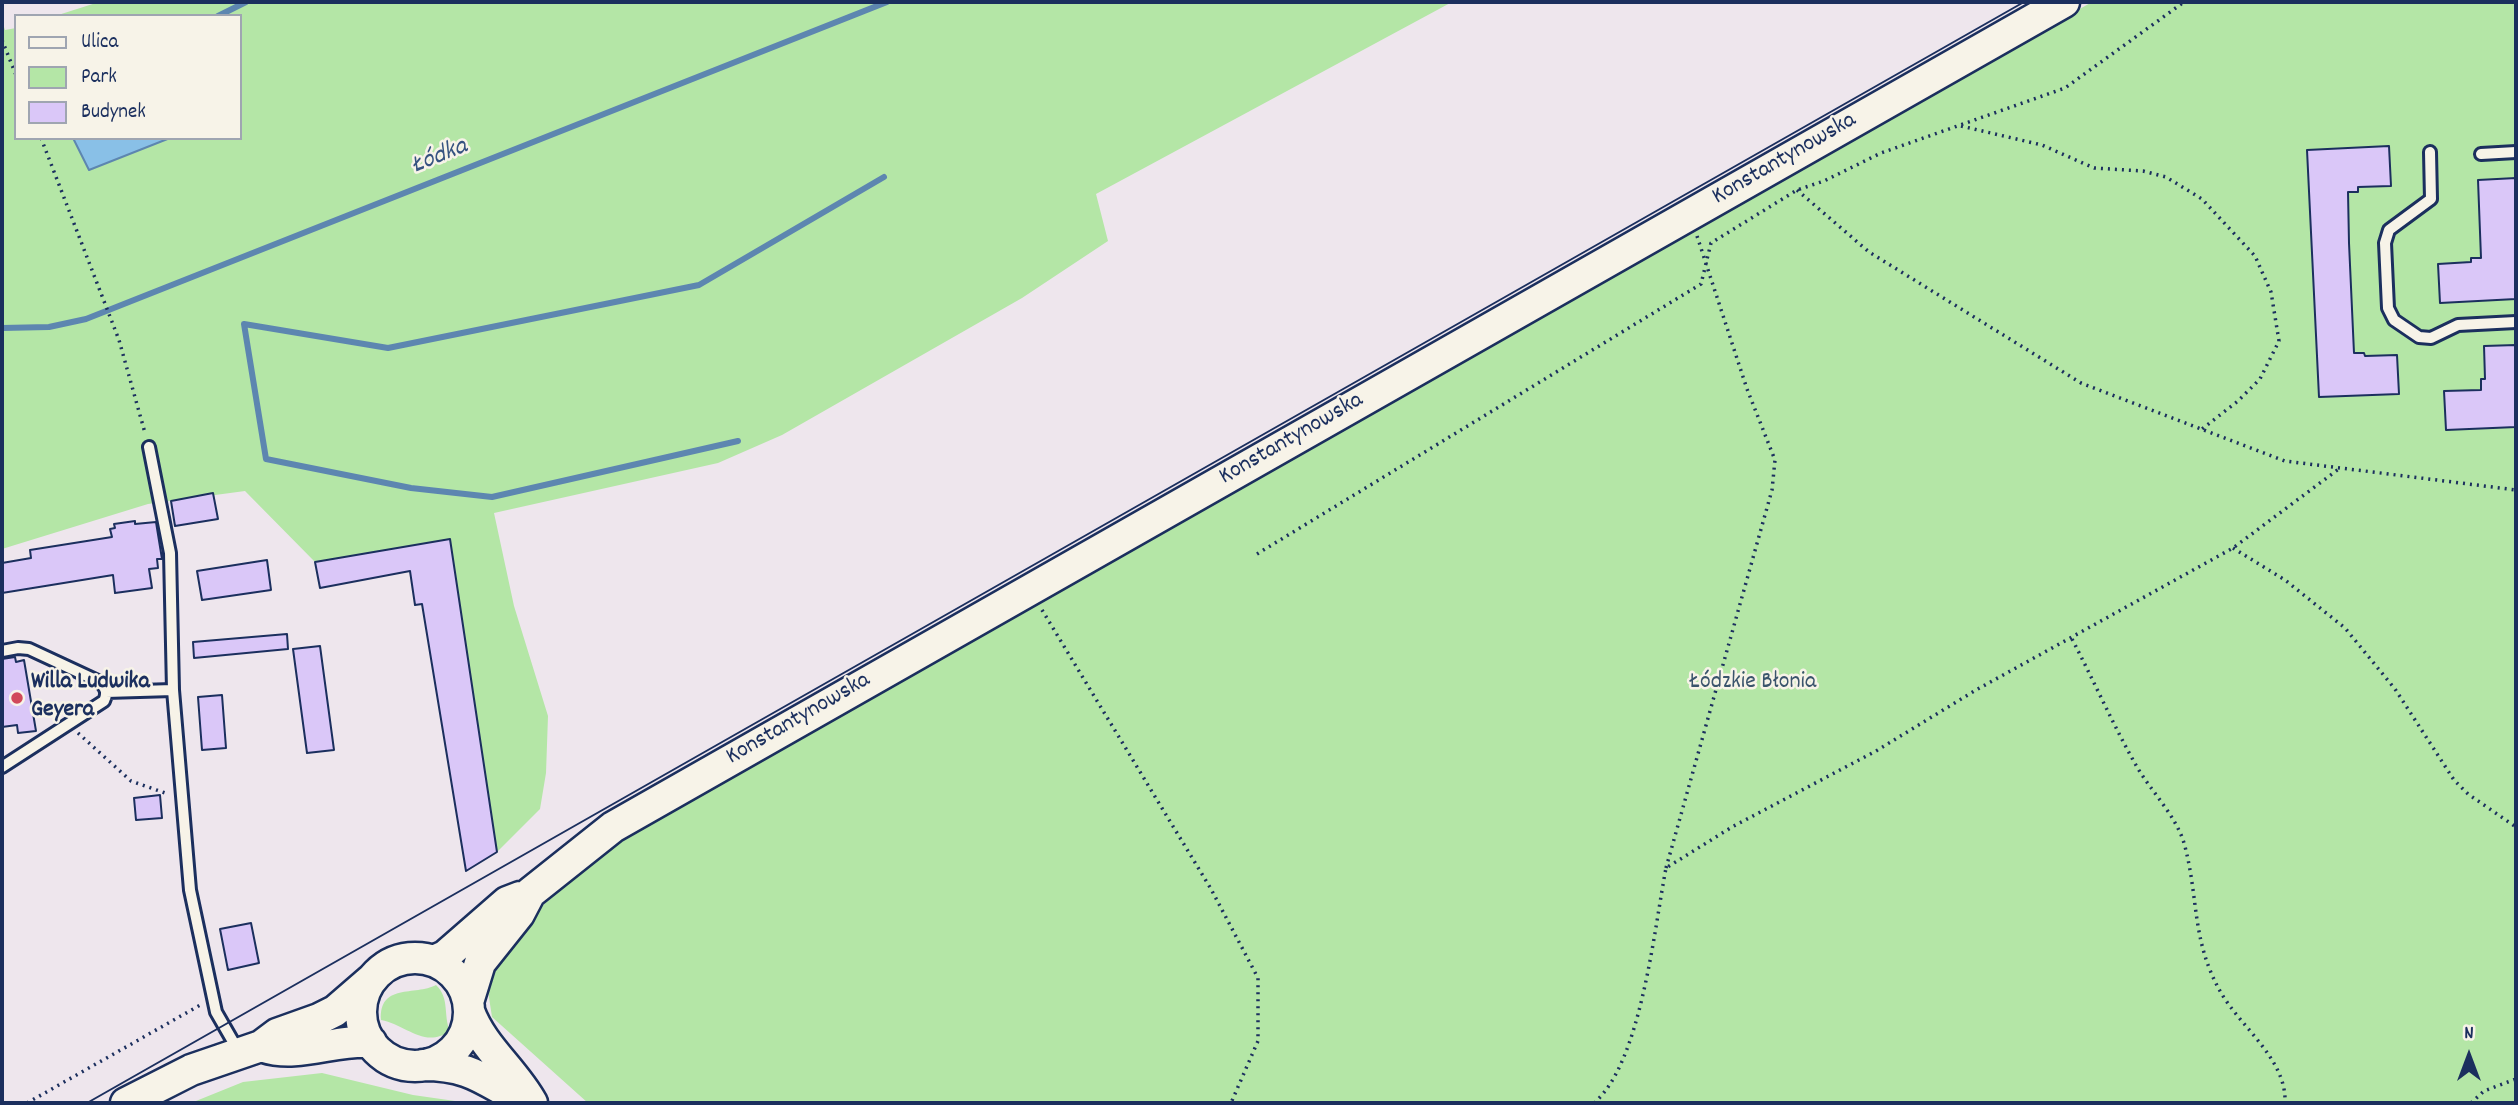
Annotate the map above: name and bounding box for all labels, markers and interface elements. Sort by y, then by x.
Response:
legend [14,14,242,140]
text: Ulica [81,28,118,58]
text: Park [81,63,117,93]
text: Budynek [81,98,146,128]
street label: Konstantynowska [1708,107,1862,213]
water label: Łódka [407,133,473,183]
street label: Konstantynowska [1215,387,1369,493]
street label: Konstantynowska [722,667,876,773]
place label: Willa Ludwika Geyera [31,670,150,726]
park label: Łódzkie Błonia [1690,670,1816,698]
marker: Willa Ludwika Geyera [9,690,25,706]
north arrow [2434,1021,2504,1091]
text: N [2464,1021,2474,1048]

